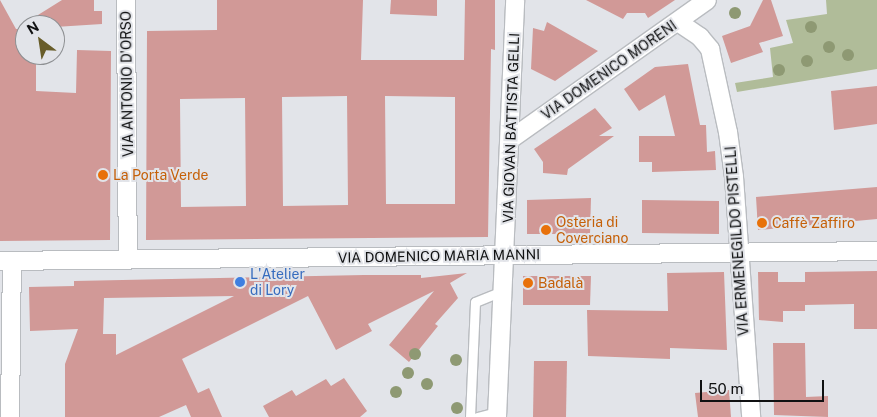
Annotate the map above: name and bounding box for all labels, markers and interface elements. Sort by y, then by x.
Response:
street label: VIA ANTONIO D'ORSO [117,11,137,157]
north arrow [15,15,65,65]
street label: VIA DOMENICO MORENI [538,17,680,123]
text: N [24,18,42,38]
street label: VIA GIOVAN BATTISTA GELLI [499,33,523,223]
street label: VIA ERMENEGILDO PISTELLI [722,145,752,337]
place label: La Porta Verde [113,167,209,183]
marker: La Porta Verde [97,169,109,181]
place label: Osteria di Coverciano [556,214,628,246]
place label: Caffè Zaffiro [772,215,855,231]
marker: Caffè Zaffiro [756,217,768,229]
marker: Osteria di Coverciano [540,224,552,236]
street label: VIA DOMENICO MARIA MANNI [338,246,540,266]
place label: L'Atelier di Lory [250,266,305,298]
place label: Badalà [538,275,583,291]
marker: L'Atelier di Lory [234,276,246,288]
marker: Badalà [522,277,534,289]
scale bar [702,370,826,402]
text: 50 m [708,380,743,397]

